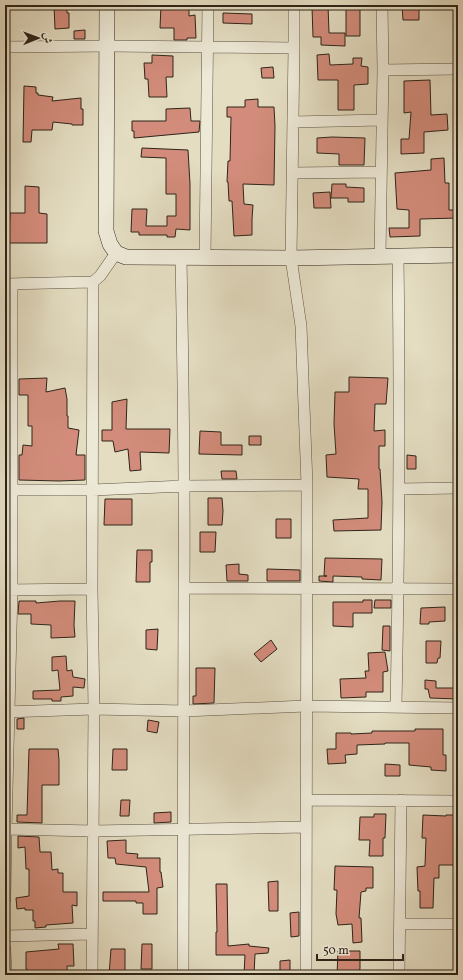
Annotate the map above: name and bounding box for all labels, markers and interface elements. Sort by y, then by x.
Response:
north arrow [18,18,58,58]
text: ش [39,32,54,44]
scale bar [317,936,403,962]
text: 50 m [323,943,349,959]

